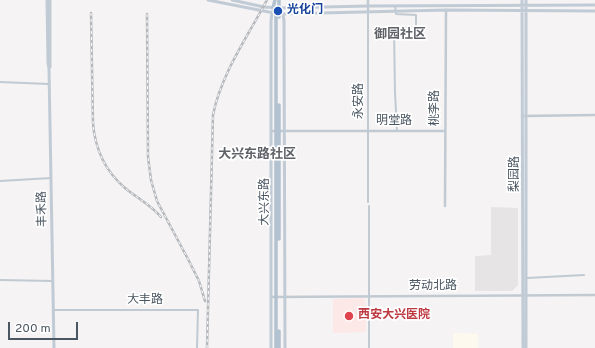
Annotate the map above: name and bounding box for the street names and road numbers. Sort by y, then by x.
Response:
street label: 永安路 [353,83,367,119]
street label: 桃李路 [429,90,443,126]
street label: 明堂路 [376,115,412,129]
street label: 梨园路 [509,156,523,192]
street label: 大兴东路 [259,178,273,226]
street label: 丰禾路 [35,191,51,227]
street label: 劳动北路 [409,280,457,294]
street label: 大丰路 [127,294,163,308]

